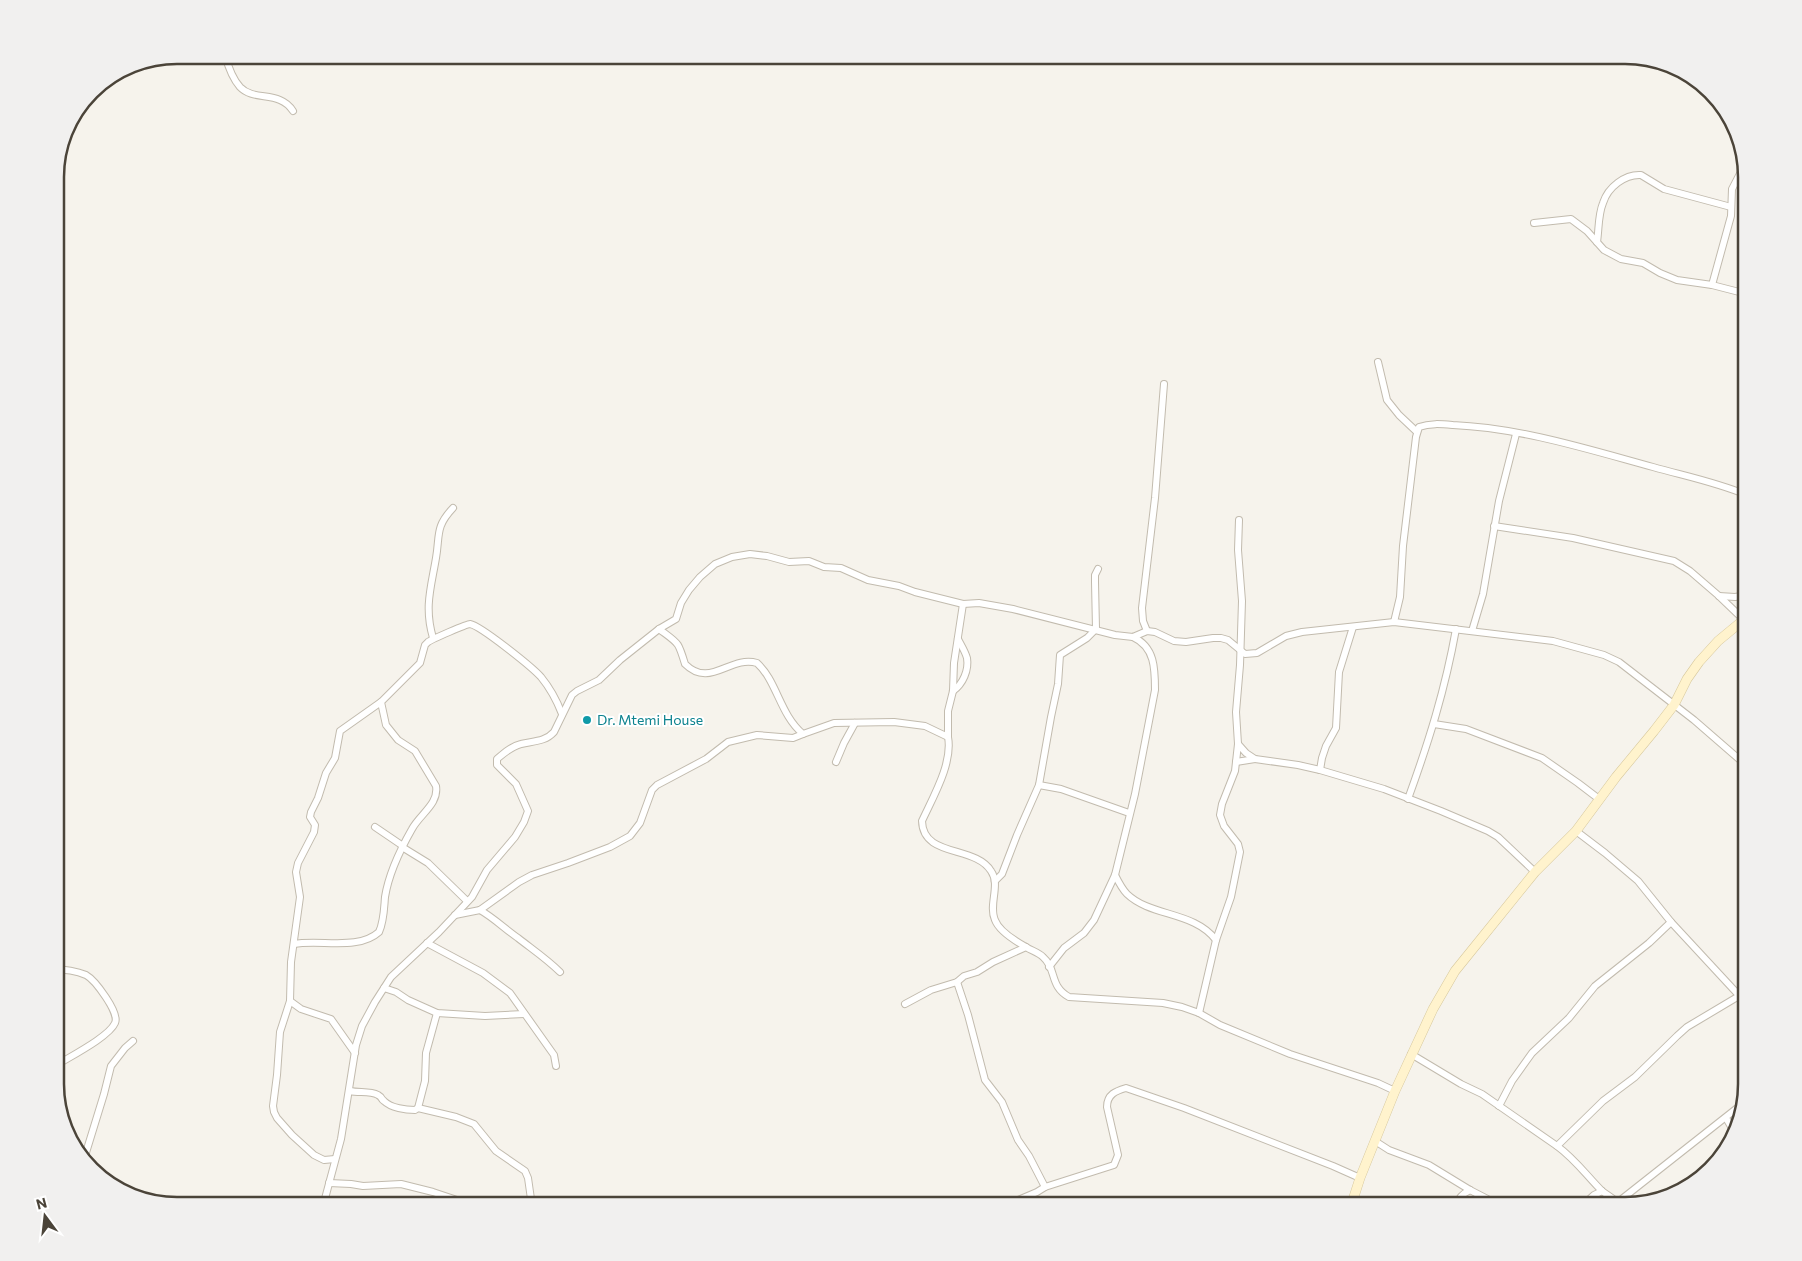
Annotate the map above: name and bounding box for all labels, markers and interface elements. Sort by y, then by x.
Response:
place label: Dr. Mtemi House [597,711,703,728]
marker: Dr. Mtemi House [581,714,593,726]
north arrow [20,1191,70,1241]
text: N [34,1193,49,1213]

